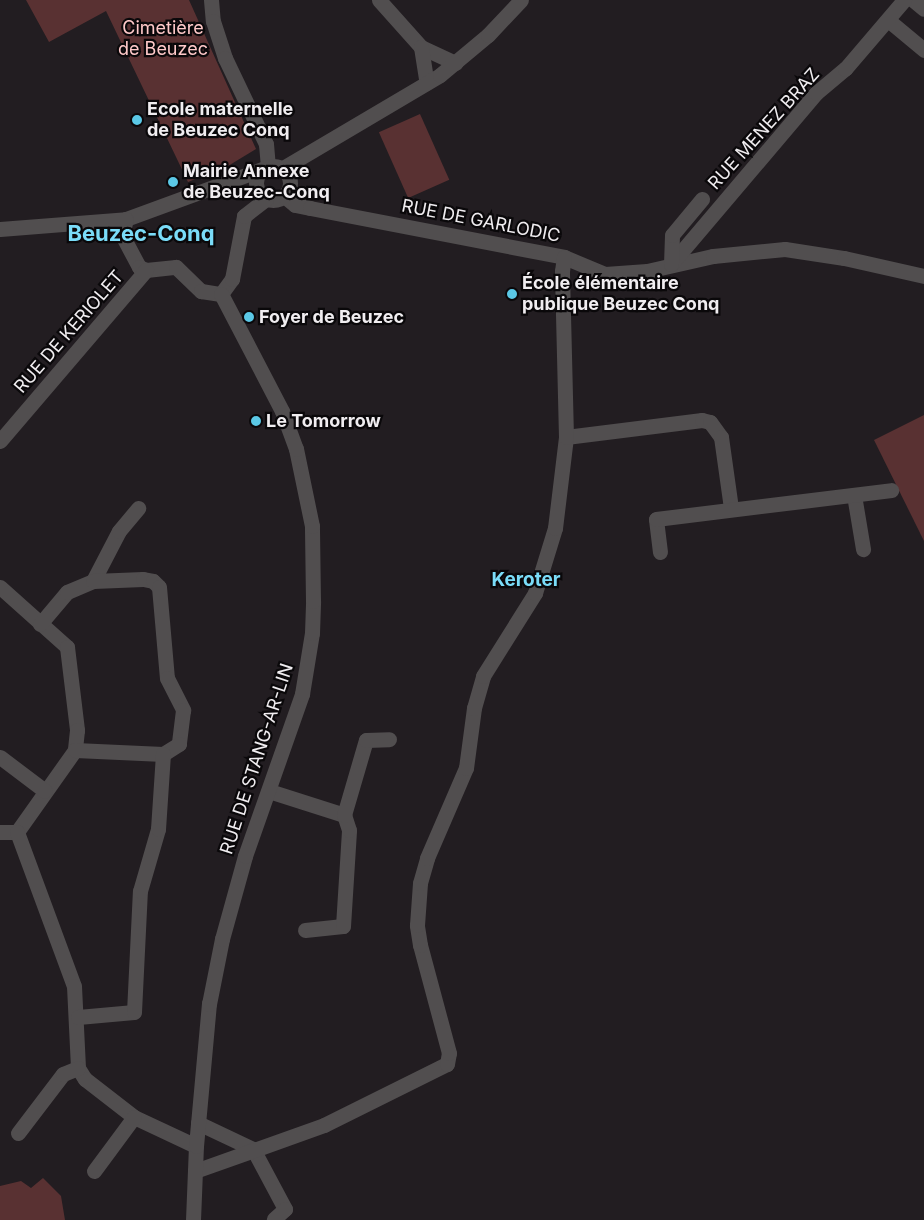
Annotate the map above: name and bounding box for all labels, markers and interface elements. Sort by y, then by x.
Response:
park label: Cimetière de Beuzec [118,18,208,60]
street label: RUE MENEZ BRAZ [704,64,824,194]
place label: Ecole maternelle de Beuzec Conq [147,99,293,142]
marker: Ecole maternelle de Beuzec Conq [131,114,143,126]
place label: Mairie Annexe de Beuzec-Conq [183,161,330,203]
marker: Mairie Annexe de Beuzec-Conq [167,176,179,188]
street label: RUE DE GARLODIC [400,195,562,247]
district label: Beuzec-Conq [67,221,215,247]
street label: RUE DE KERIOLET [10,266,128,398]
place label: École élémentaire publique Beuzec Conq [522,273,719,316]
marker: École élémentaire publique Beuzec Conq [506,288,518,300]
place label: Foyer de Beuzec [259,306,404,328]
marker: Foyer de Beuzec [243,311,255,323]
place label: Le Tomorrow [266,410,381,432]
marker: Le Tomorrow [250,415,262,427]
district label: Keroter [492,569,560,591]
street label: RUE DE STANG-AR-LIN [216,661,298,857]

